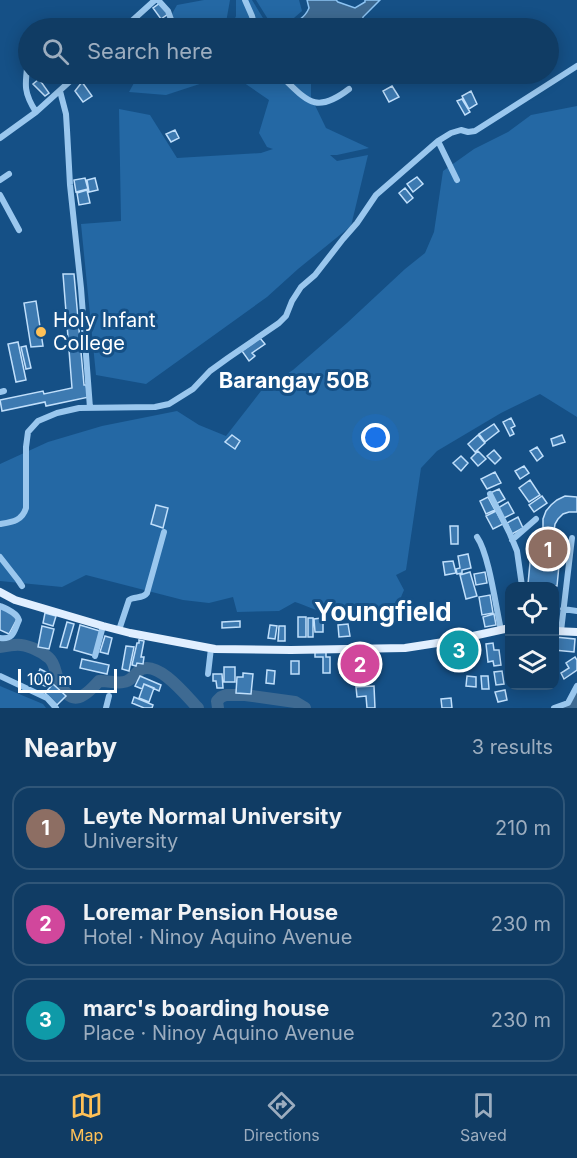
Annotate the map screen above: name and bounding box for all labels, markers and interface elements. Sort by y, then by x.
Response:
search box [18,18,559,84]
icon: search [39,35,72,68]
text: Search here [87,38,213,64]
place label: Holy Infant College [53,308,156,355]
marker: Holy Infant College [34,325,48,339]
district label: Barangay 50B [219,367,369,393]
your location [361,423,390,452]
pin: 1 [528,526,568,572]
map controls [505,582,559,690]
button: locate [505,582,559,636]
district label: Youngfield [314,596,452,627]
pin: 3 [440,628,478,672]
button: layers [505,636,559,690]
pin: 2 [340,642,380,686]
scale bar [18,666,117,694]
text: 100 m [27,669,72,689]
text: Nearby [24,732,117,763]
text: 3 results [472,735,553,759]
text: Leyte Normal University [83,803,342,829]
text: 1 [41,816,50,840]
text: 210 m [495,816,551,840]
text: University [83,829,178,853]
text: Loremar Pension House [83,899,338,925]
text: 2 [39,912,52,936]
text: 230 m [491,912,551,936]
text: Hotel · Ninoy Aquino Avenue [83,925,352,949]
text: marc's boarding house [83,995,329,1021]
text: 3 [39,1008,52,1032]
text: 230 m [491,1008,551,1032]
text: Place · Ninoy Aquino Avenue [83,1021,355,1045]
tab: Map [70,1089,103,1145]
tab: Directions [244,1089,320,1145]
tab: Saved [460,1089,507,1145]

